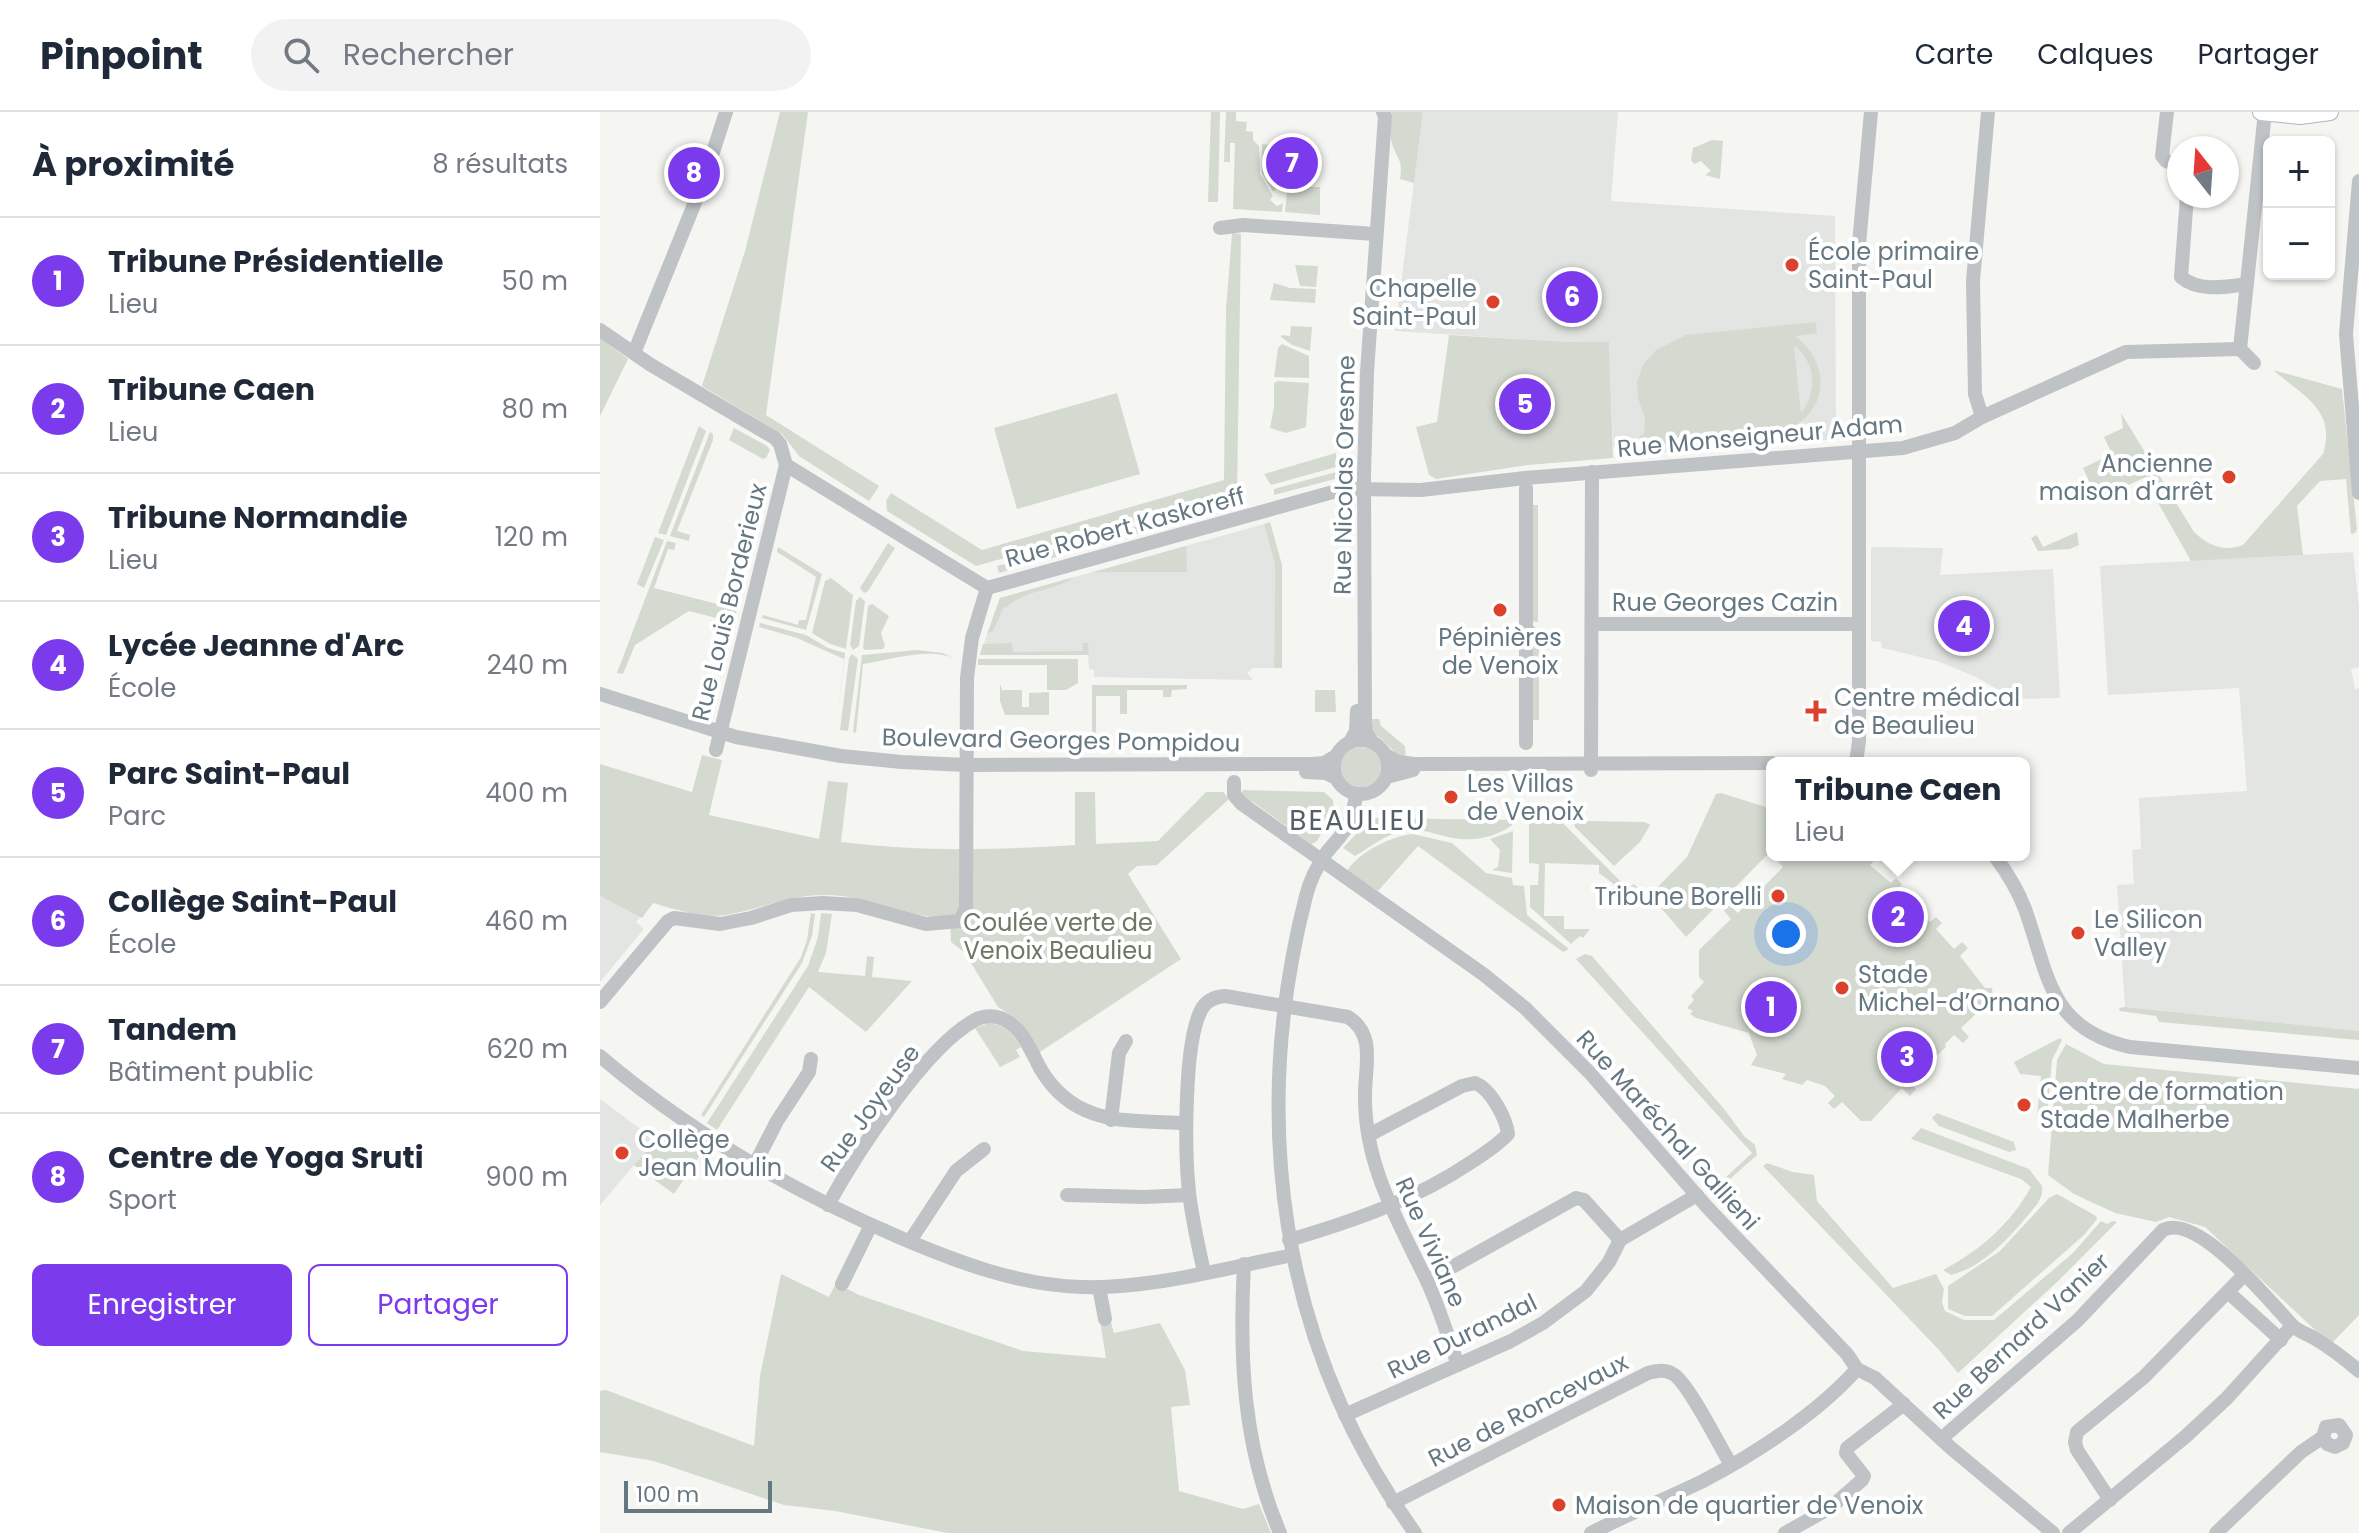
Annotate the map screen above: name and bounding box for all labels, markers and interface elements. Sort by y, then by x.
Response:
search box [251,19,811,91]
text: Pinpoint [40,29,203,82]
icon: search [279,33,323,77]
text: Rechercher [343,33,514,76]
text: Carte [1915,35,1993,74]
text: Calques [2037,35,2154,74]
text: Partager [2198,35,2319,74]
pin: 7 [1266,133,1318,193]
north arrow [2167,136,2239,208]
map controls [2263,136,2335,280]
button: + [2263,136,2335,208]
text: À proximité [32,140,234,188]
pin: 8 [668,143,720,203]
text: 8 résultats [432,146,568,182]
button: − [2263,208,2335,280]
place label: École primaire Saint-Paul [1808,235,1979,296]
text: Tribune Présidentielle [108,240,443,283]
marker: École primaire Saint-Paul [1783,256,1801,274]
text: 1 [53,263,63,299]
text: 50 m [502,263,568,299]
pin: 6 [1546,267,1598,327]
place label: Chapelle Saint-Paul [1352,272,1477,333]
text: Lieu [108,286,158,322]
marker: Chapelle Saint-Paul [1484,293,1502,311]
street label: Rue Nicolas Oresme [1325,355,1363,595]
text: Tribune Caen [108,368,315,411]
pin: 5 [1499,374,1551,434]
text: 2 [51,391,65,427]
text: 80 m [502,391,568,427]
street label: Rue Monseigneur Adam [1616,407,1904,465]
text: Lieu [108,414,158,450]
place label: Ancienne maison d'arrêt [2039,447,2213,508]
marker: Ancienne maison d'arrêt [2220,468,2238,486]
street label: Rue Louis Borderieux [683,479,775,724]
street label: Rue Robert Kaskoreff [1001,479,1249,575]
text: Tribune Normandie [108,496,408,539]
text: 3 [50,519,66,555]
text: 120 m [495,519,568,555]
text: Lieu [108,542,158,578]
street label: Rue Georges Cazin [1612,586,1838,619]
pin: 4 [1938,596,1990,656]
marker: Pépinières de Venoix [1491,601,1509,619]
place label: Pépinières de Venoix [1438,621,1562,682]
text: Lycée Jeanne d'Arc [108,624,404,667]
text: 4 [49,647,67,683]
text: 240 m [487,647,568,683]
text: École [108,670,176,706]
place label: Centre médical de Beaulieu [1834,681,2020,742]
marker: Centre médical de Beaulieu [1805,700,1827,722]
street label: Boulevard Georges Pompidou [882,720,1240,760]
text: Parc Saint-Paul [108,752,350,795]
popup [1766,757,2030,861]
place label: Les Villas de Venoix [1467,767,1584,828]
text: Tribune Caen [1795,768,2002,811]
text: 5 [50,775,66,811]
text: 400 m [485,775,568,811]
marker: Les Villas de Venoix [1442,788,1460,806]
text: Parc [108,798,166,834]
district label: BEAULIEU [1289,801,1427,840]
text: Lieu [1795,814,1845,850]
text: Collège Saint-Paul [108,880,397,923]
place label: Tribune Borelli [1594,880,1762,913]
marker: Tribune Borelli [1769,887,1787,905]
pin: 2 [1872,887,1924,947]
text: 6 [50,903,66,939]
text: 460 m [485,903,568,939]
place label: Le Silicon Valley [2094,903,2203,964]
park label: Coulée verte de Venoix Beaulieu [963,906,1153,967]
your location [1766,914,1806,954]
marker: Le Silicon Valley [2069,924,2087,942]
text: École [108,926,176,962]
place label: Stade Michel-d’Ornano [1858,958,2060,1019]
pin: 1 [1745,977,1797,1037]
marker: Stade Michel-d’Ornano [1833,979,1851,997]
text: Tandem [108,1008,237,1051]
street label: Rue Maréchal Gallieni [1569,1023,1767,1237]
pin: 3 [1881,1027,1933,1087]
text: 7 [51,1031,65,1067]
text: 620 m [486,1031,568,1067]
street label: Rue Joyeuse [812,1037,928,1179]
text: Bâtiment public [108,1054,314,1090]
place label: Centre de formation Stade Malherbe [2040,1075,2284,1136]
marker: Centre de formation Stade Malherbe [2015,1096,2033,1114]
place label: Collège Jean Moulin [638,1123,782,1184]
text: Centre de Yoga Sruti [108,1136,424,1179]
marker: Collège Jean Moulin [613,1144,631,1162]
text: 8 [50,1159,66,1195]
text: 900 m [485,1159,568,1195]
street label: Rue Viviane [1388,1172,1474,1312]
text: Sport [108,1182,177,1218]
street label: Rue Bernard Vanier [1925,1245,2117,1427]
button: Enregistrer [32,1264,292,1346]
button: Partager [308,1264,568,1346]
street label: Rue Durandal [1382,1286,1542,1386]
street label: Rue de Roncevaux [1422,1345,1634,1475]
scale bar [624,1477,772,1513]
text: 100 m [636,1479,699,1510]
place label: Maison de quartier de Venoix [1575,1489,1924,1522]
marker: Maison de quartier de Venoix [1550,1496,1568,1514]

